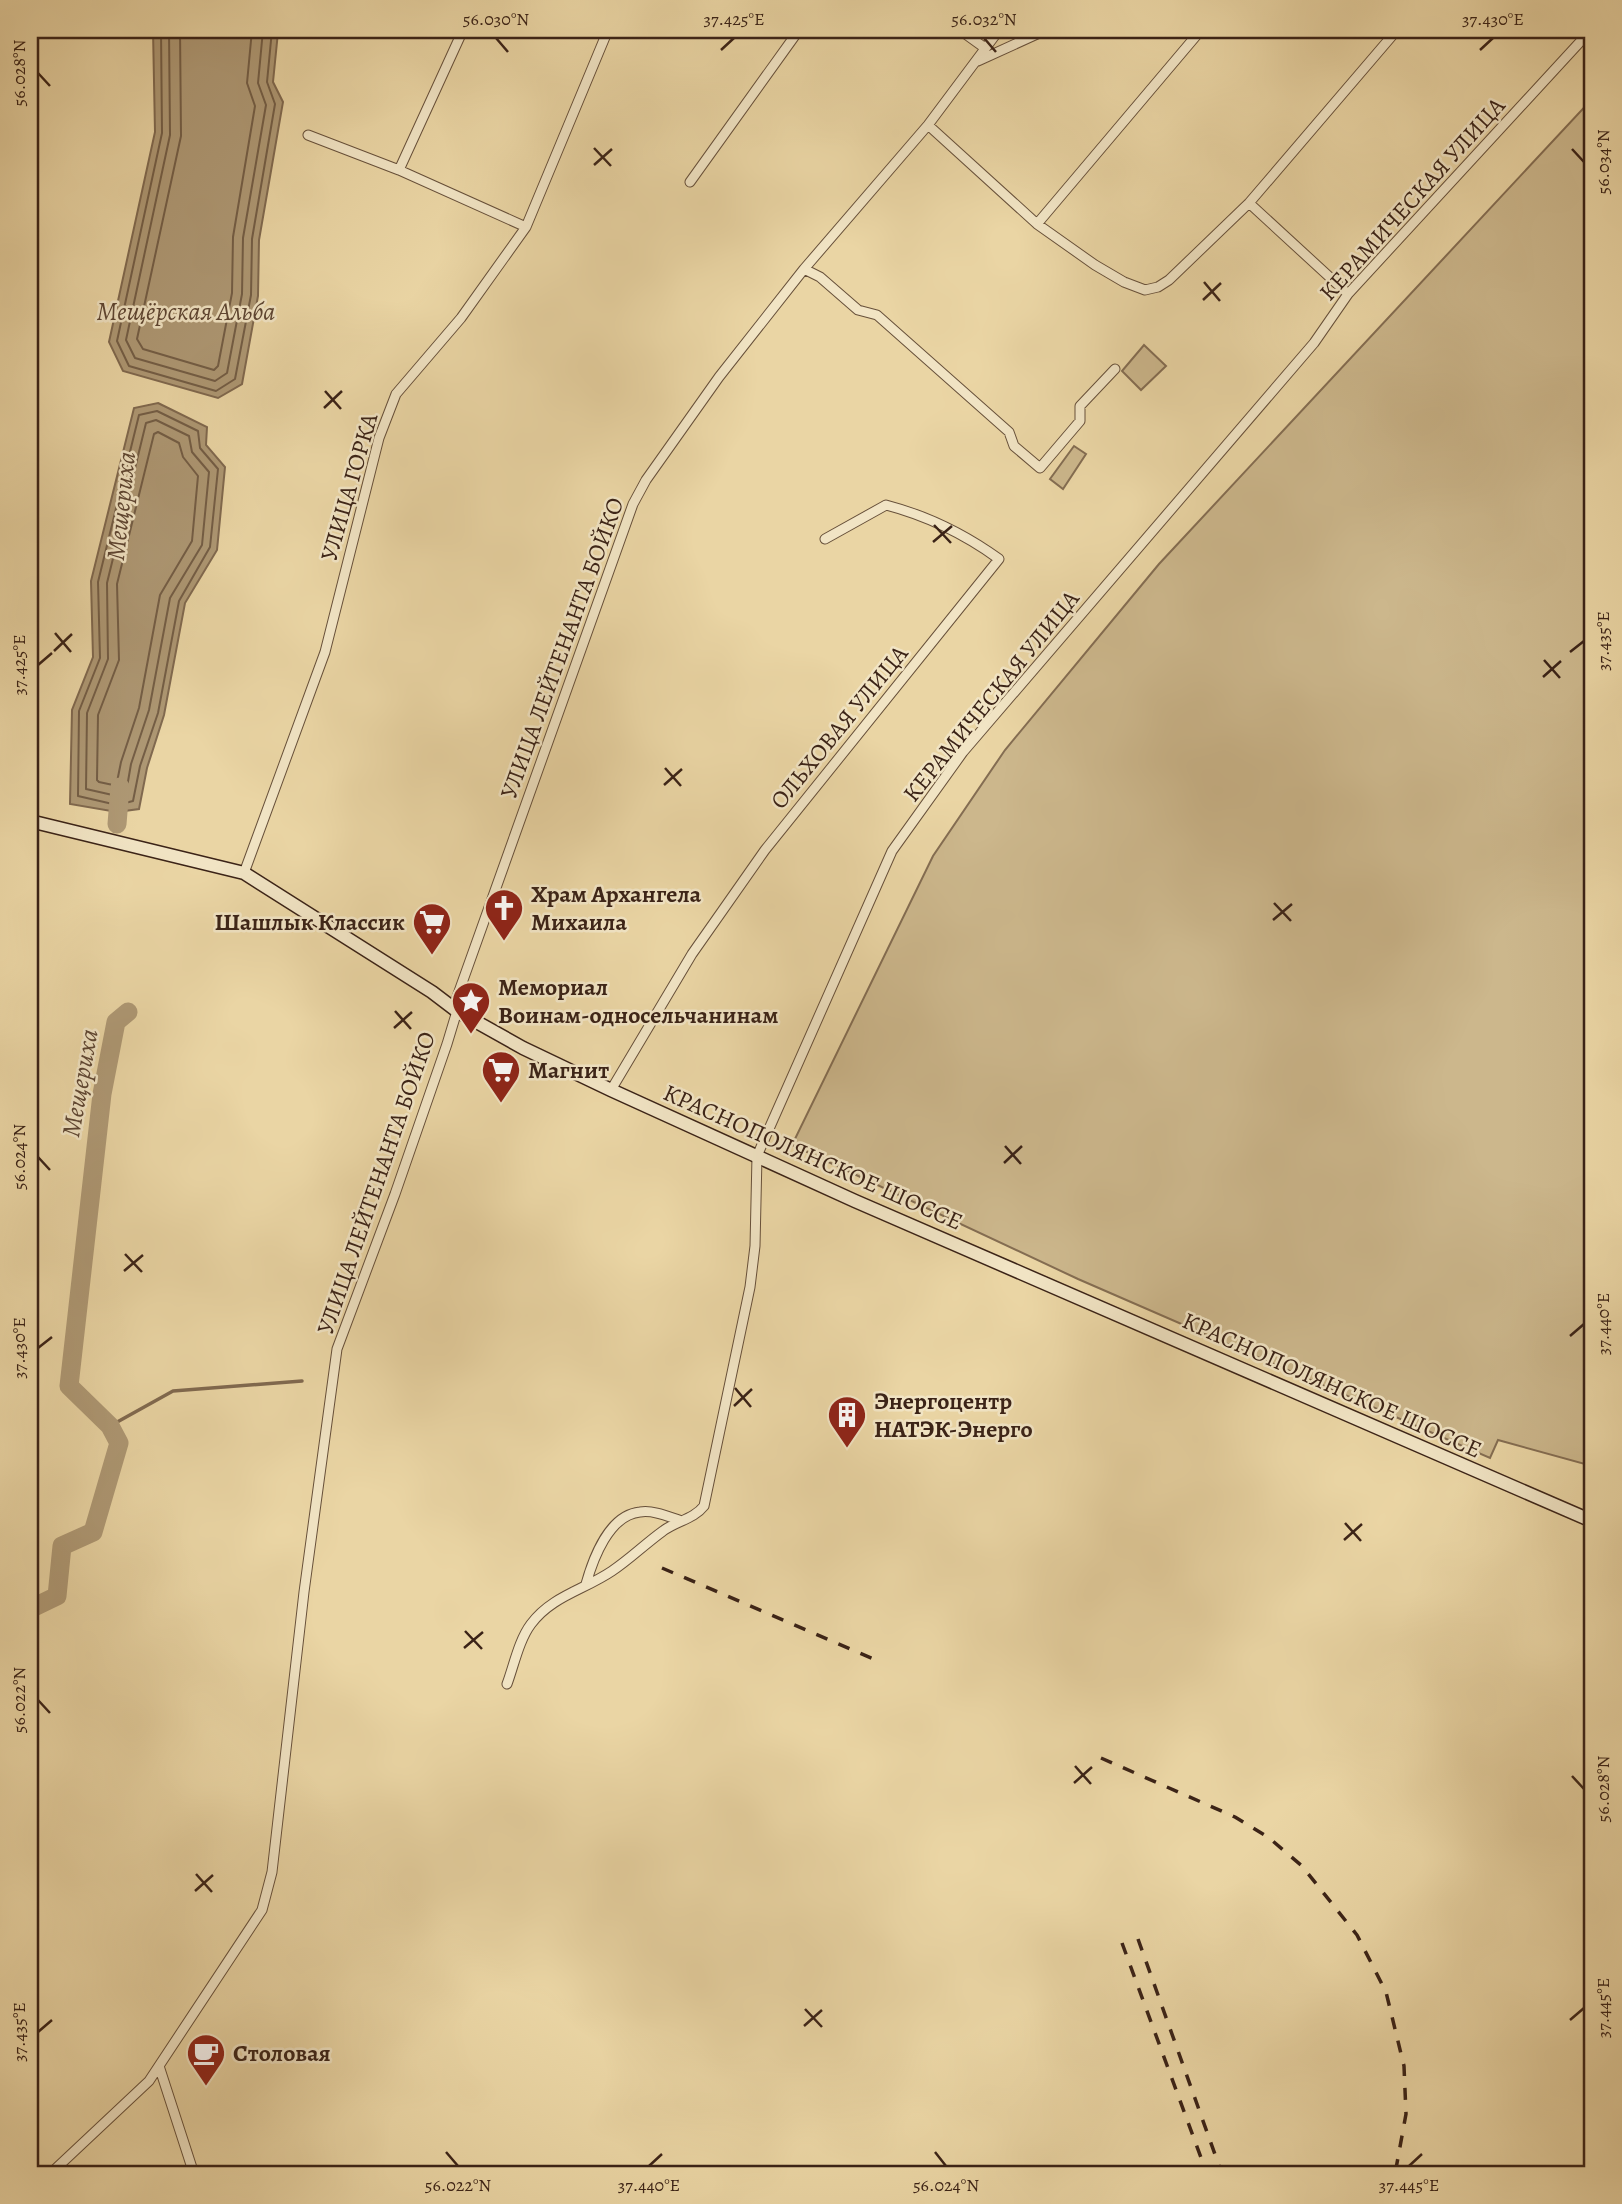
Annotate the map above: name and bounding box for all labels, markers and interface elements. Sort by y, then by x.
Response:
text: 56.030°N [463,7,529,31]
text: 37.425°E [703,7,765,31]
text: 56.032°N [951,7,1017,31]
text: 37.430°E [1462,7,1524,31]
text: 56.028°N [7,40,31,106]
street label: КЕРАМИЧЕСКАЯ УЛИЦА [1312,90,1513,308]
text: 56.034°N [1591,129,1615,195]
water label: Мещёрская Альба [97,294,275,329]
street label: УЛИЦА ГОРКА [313,408,386,565]
water label: Мещериха [98,450,144,562]
street label: УЛИЦА ЛЕЙТЕНАНТА БОЙКО [493,493,631,803]
street label: КЕРАМИЧЕСКАЯ УЛИЦА [896,583,1087,809]
text: 37.435°E [1591,611,1615,671]
text: 37.425°E [7,634,31,696]
street label: ОЛЬХОВАЯ УЛИЦА [763,638,916,816]
place label: Храм Архангела Михаила [531,878,702,938]
church icon: Храм Архангела Михаила [483,887,525,942]
supermarket icon: Шашлык Классик [411,901,453,956]
place label: Шашлык Классик [214,906,405,938]
place label: Мемориал Воинам-односельчанинам [498,971,778,1031]
place icon: Мемориал Воинам-односельчанинам [450,980,492,1035]
water label: Мещериха [53,1026,107,1140]
street label: УЛИЦА ЛЕЙТЕНАНТА БОЙКО [309,1027,443,1339]
supermarket icon: Магнит [480,1049,522,1104]
place label: Магнит [528,1054,609,1086]
street label: КРАСНОПОЛЯНСКОЕ ШОССЕ [658,1076,968,1238]
text: 56.024°N [7,1124,31,1190]
text: 37.440°E [1591,1293,1615,1355]
street label: КРАСНОПОЛЯНСКОЕ ШОССЕ [1177,1304,1487,1466]
text: 37.430°E [7,1317,31,1379]
place label: Энергоцентр НАТЭК-Энерго [874,1385,1033,1445]
building icon: Энергоцентр НАТЭК-Энерго [826,1394,868,1449]
text: 56.022°N [7,1667,31,1733]
text: 56.028°N [1591,1756,1615,1822]
text: 37.445°E [1591,1978,1615,2038]
text: 37.435°E [7,2002,31,2062]
cafe icon: Столовая [185,2032,227,2087]
place label: Столовая [233,2037,331,2069]
text: 56.022°N [425,2173,491,2197]
text: 37.440°E [618,2173,680,2197]
text: 56.024°N [913,2173,979,2197]
text: 37.445°E [1379,2173,1439,2197]

